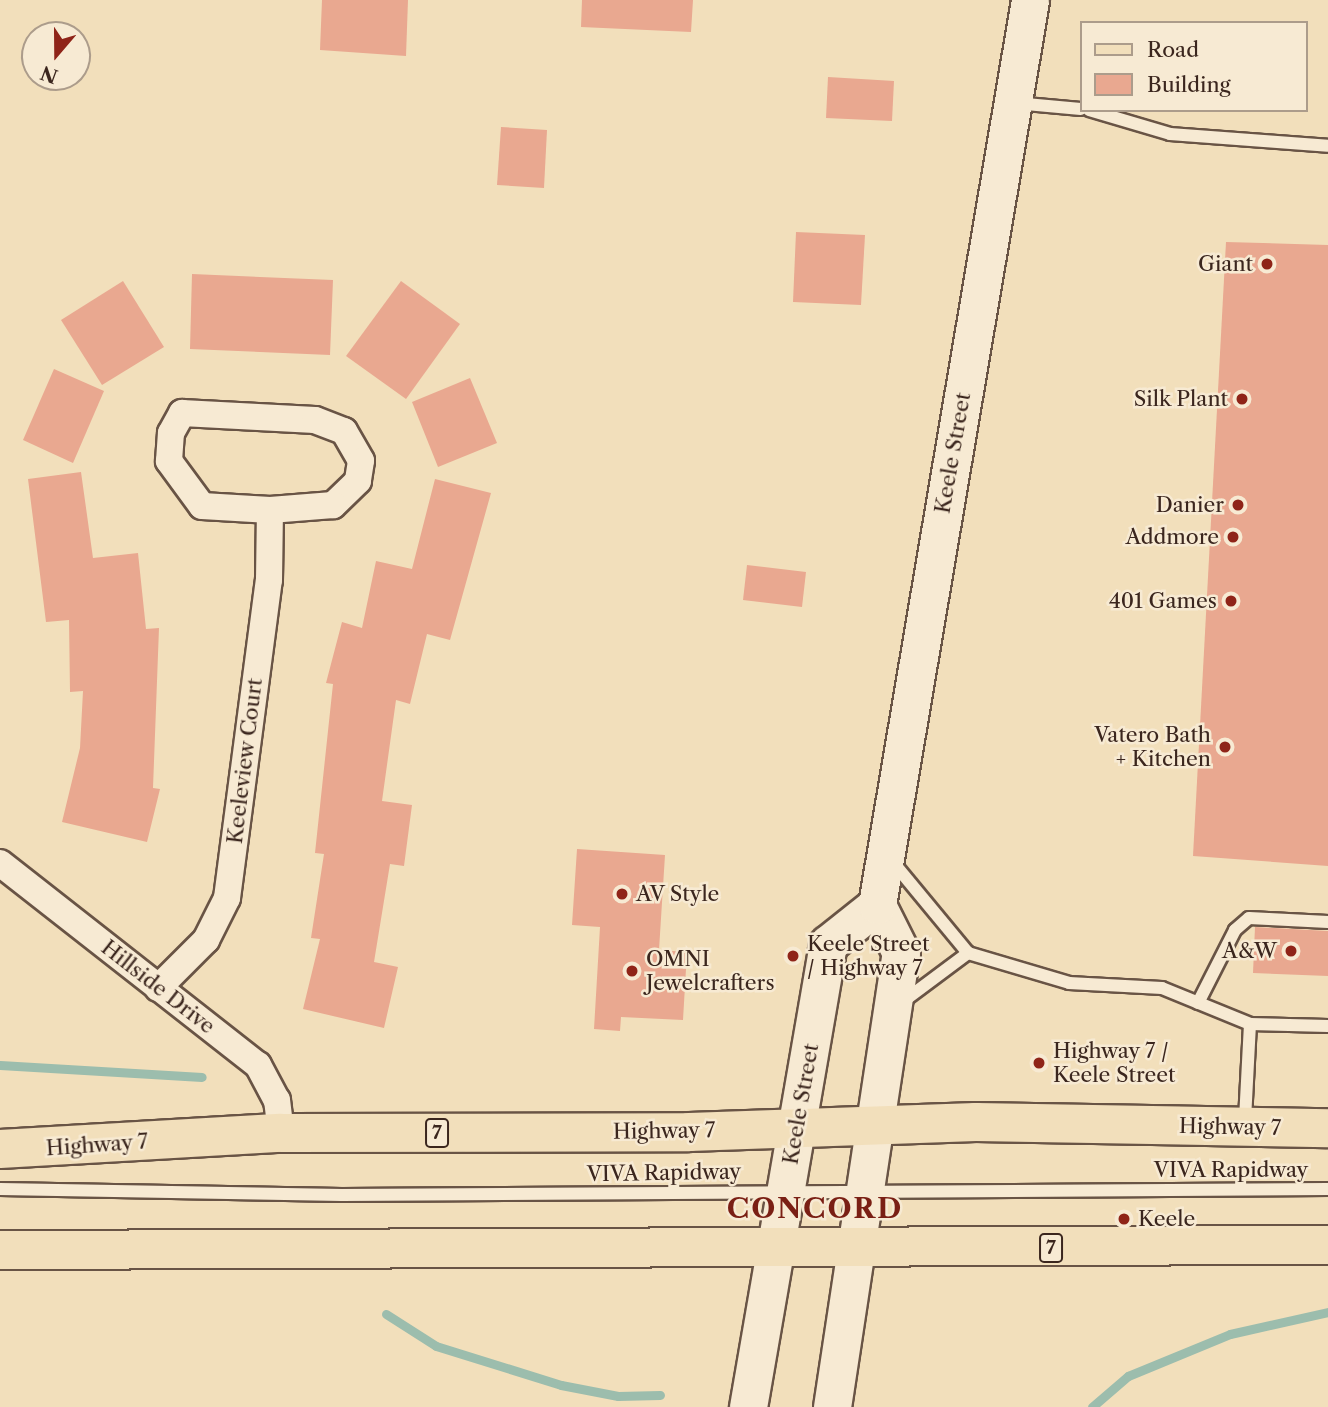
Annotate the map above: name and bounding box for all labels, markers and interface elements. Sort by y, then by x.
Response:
north arrow [21,21,91,91]
legend [1080,21,1307,112]
text: Road [1147,37,1199,62]
text: N [38,61,61,88]
text: Building [1147,72,1231,97]
place label: Giant [1198,251,1253,277]
marker: Giant [1259,256,1275,272]
place label: Silk Plant [1133,386,1228,412]
street label: Keele Street [930,391,976,515]
marker: Silk Plant [1234,391,1250,407]
place label: Danier [1156,492,1224,518]
marker: Danier [1230,497,1246,513]
place label: Addmore [1125,524,1219,550]
marker: Addmore [1225,529,1241,545]
place label: 401 Games [1109,588,1217,614]
marker: 401 Games [1223,593,1239,609]
street label: Keeleview Court [222,676,268,846]
place label: Vatero Bath + Kitchen [1094,722,1211,772]
marker: Vatero Bath + Kitchen [1217,739,1233,755]
place label: AV Style [636,881,720,907]
marker: AV Style [614,886,630,902]
place label: Keele Street / Highway 7 [807,931,929,981]
street label: Hillside Drive [96,935,220,1039]
place label: A&W [1222,938,1277,964]
marker: A&W [1283,943,1299,959]
place label: OMNI Jewelcrafters [646,946,775,996]
marker: Keele Street / Highway 7 [785,948,801,964]
marker: OMNI Jewelcrafters [624,963,640,979]
place label: Highway 7 / Keele Street [1053,1038,1175,1088]
street label: Keele Street [778,1042,824,1166]
marker: Highway 7 / Keele Street [1031,1055,1047,1071]
street label: Highway 7 [1178,1114,1282,1140]
road number: 7 [425,1118,449,1148]
street label: Highway 7 [612,1118,716,1144]
street label: Highway 7 [45,1129,149,1161]
street label: VIVA Rapidway [1153,1157,1309,1183]
street label: VIVA Rapidway [586,1159,742,1187]
district label: CONCORD [728,1191,902,1225]
place label: Keele [1138,1206,1195,1232]
marker: Keele [1116,1211,1132,1227]
road number: 7 [1039,1232,1063,1264]

